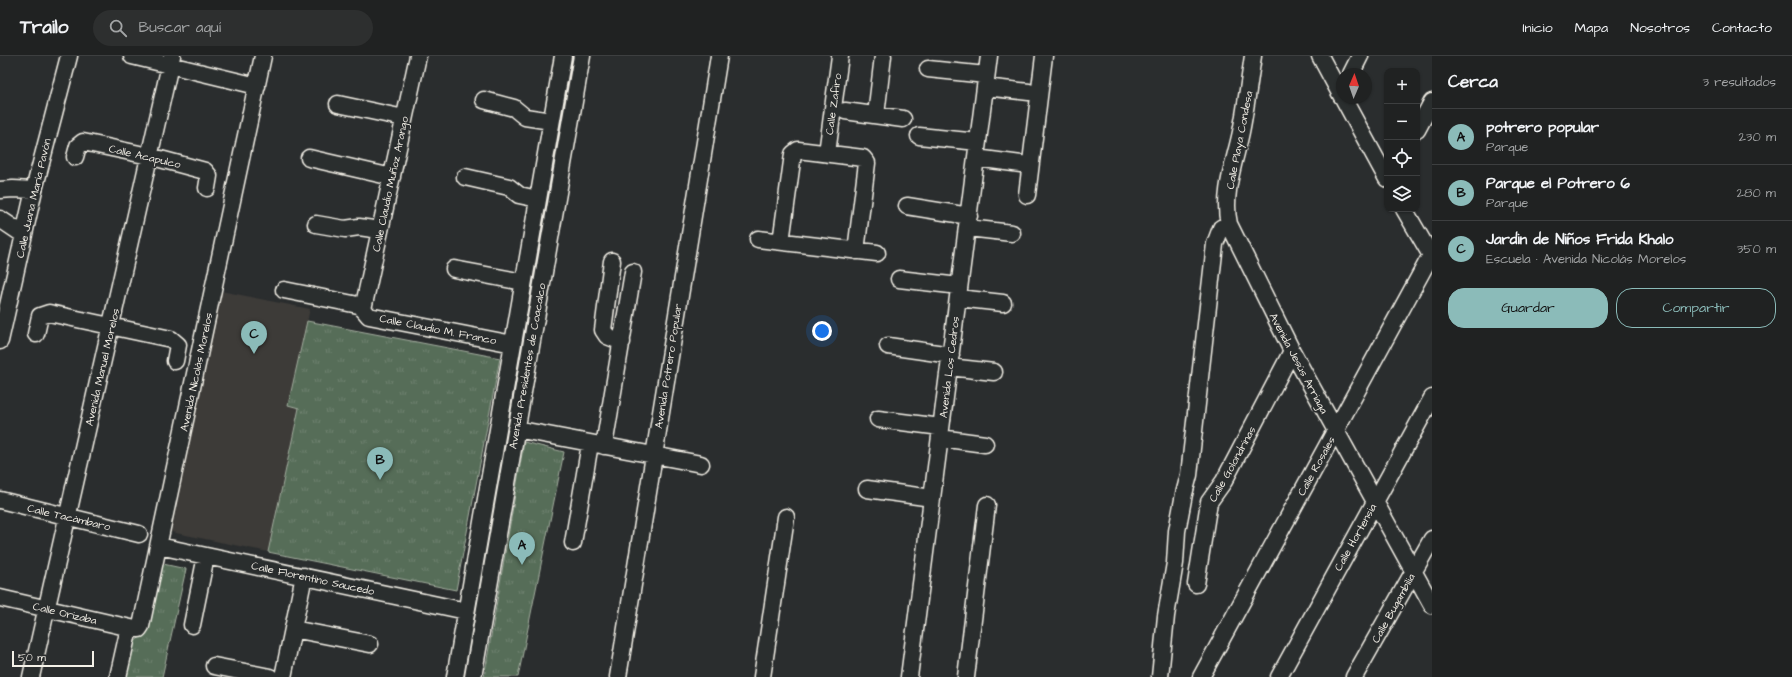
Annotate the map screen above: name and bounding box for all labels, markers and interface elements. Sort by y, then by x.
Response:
search box [93,10,373,46]
text: Trailo [20,14,69,41]
icon: search [107,17,129,39]
text: Buscar aquí [139,17,221,38]
text: Inicio [1522,18,1553,38]
text: Mapa [1575,18,1608,38]
text: Nosotros [1630,18,1690,38]
text: Contacto [1712,18,1772,38]
north arrow [1336,68,1372,104]
map controls [1384,68,1420,212]
button: + [1384,68,1420,104]
text: Cerca [1448,70,1498,94]
street label: Calle Zafiro [822,72,845,136]
text: 3 resultados [1702,73,1776,91]
street label: Calle Playa Condesa [1223,89,1257,191]
button: − [1384,104,1420,140]
street label: Calle Claudio Muñoz Arango [369,114,413,253]
text: potrero popular [1486,117,1599,138]
text: A [1457,128,1465,146]
text: 230 m [1738,128,1776,146]
street label: Calle Juana María Pavón [12,136,55,259]
text: Parque [1486,138,1528,156]
button: locate [1384,140,1420,176]
street label: Calle Acapulco [107,141,183,172]
text: Parque el Potrero 6 [1486,173,1630,194]
button: layers [1384,176,1420,212]
text: B [1456,184,1466,202]
text: 280 m [1737,184,1776,202]
text: Parque [1486,194,1528,212]
text: Jardin de Niños Frida Khalo [1486,229,1673,250]
text: C [1456,240,1466,258]
text: 350 m [1737,240,1776,258]
text: Escuela · Avenida Nicolás Morelos [1486,250,1686,268]
street label: Avenida Presidentes de Coacalco [506,281,550,450]
button: Guardar [1448,288,1608,328]
button: Compartir [1616,288,1776,328]
street label: Avenida Potrero Popular [651,303,686,430]
street label: Avenida Manuel Morelos [82,306,123,427]
street label: Avenida Jesús Arriaga [1265,310,1332,417]
street label: Avenida Nicolás Morelos [177,311,217,433]
street label: Calle Claudio M. Franco [378,311,498,348]
street label: Avenida Los Cedros [936,315,963,419]
pin: C [241,321,267,354]
your location [812,321,832,341]
street label: Calle Golondrinas [1205,423,1260,505]
street label: Calle Rosales [1294,434,1339,499]
pin: B [367,447,393,480]
street label: Calle Tacámbaro [26,501,113,535]
street label: Calle Hortensia [1331,501,1380,574]
pin: A [509,532,535,565]
street label: Calle Florentino Saucedo [250,558,377,599]
street label: Calle Bugambilia [1368,570,1420,646]
street label: Calle Orizaba [31,599,99,628]
scale bar [12,649,94,668]
text: 50 m [18,650,46,665]

